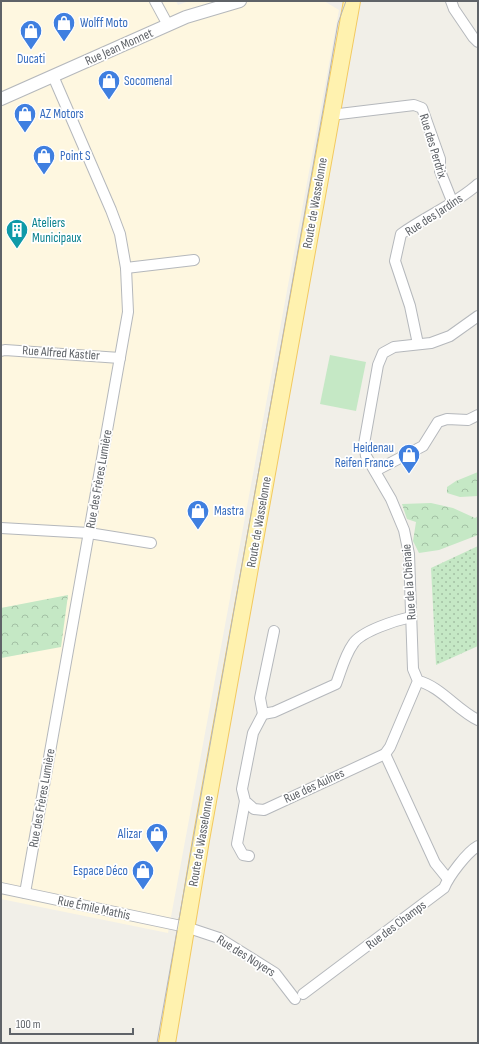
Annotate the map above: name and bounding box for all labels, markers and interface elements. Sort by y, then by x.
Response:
shop icon: Wolff Moto [51,10,77,43]
place label: Wolff Moto [80,15,128,31]
shop icon: Ducati [18,18,44,51]
street label: Rue Jean Monnet [83,25,155,69]
place label: Ducati [17,51,45,67]
shop icon: Socomenal [96,68,122,101]
place label: Socomenal [124,73,172,89]
shop icon: AZ Motors [12,101,38,134]
place label: AZ Motors [39,106,84,122]
street label: Rue des Perdrix [416,112,450,180]
shop icon: Point S [31,143,57,176]
place label: Point S [60,148,91,164]
street label: Route de Wasselonne [299,156,331,250]
street label: Rue des Jardins [402,190,466,240]
place label: Ateliers Municipaux [31,215,82,246]
building icon: Ateliers Municipaux [4,217,30,250]
street label: Rue Alfred Kastler [22,342,101,364]
street label: Rue des Frères Lumière [82,428,116,530]
place label: Heidenau Reifen France [335,440,394,471]
shop icon: Heidenau Reifen France [396,442,422,475]
street label: Route de Wasselonne [243,475,275,569]
shop icon: Mastra [185,498,211,531]
place label: Mastra [214,503,244,519]
street label: Rue de la Chênaie [398,543,420,621]
street label: Rue des Frères Lumière [25,747,59,849]
street label: Rue des Aulnes [281,765,347,807]
street label: Route de Wasselonne [185,794,217,888]
shop icon: Alizar [144,821,170,854]
place label: Alizar [117,826,142,842]
shop icon: Espace Déco [130,858,156,891]
place label: Espace Déco [73,863,128,879]
street label: Rue Émile Mathis [56,892,132,924]
street label: Rue des Champs [363,897,430,953]
street label: Rue des Noyers [214,932,279,981]
scale bar [10,1010,133,1036]
text: 100 m [16,1017,41,1032]

